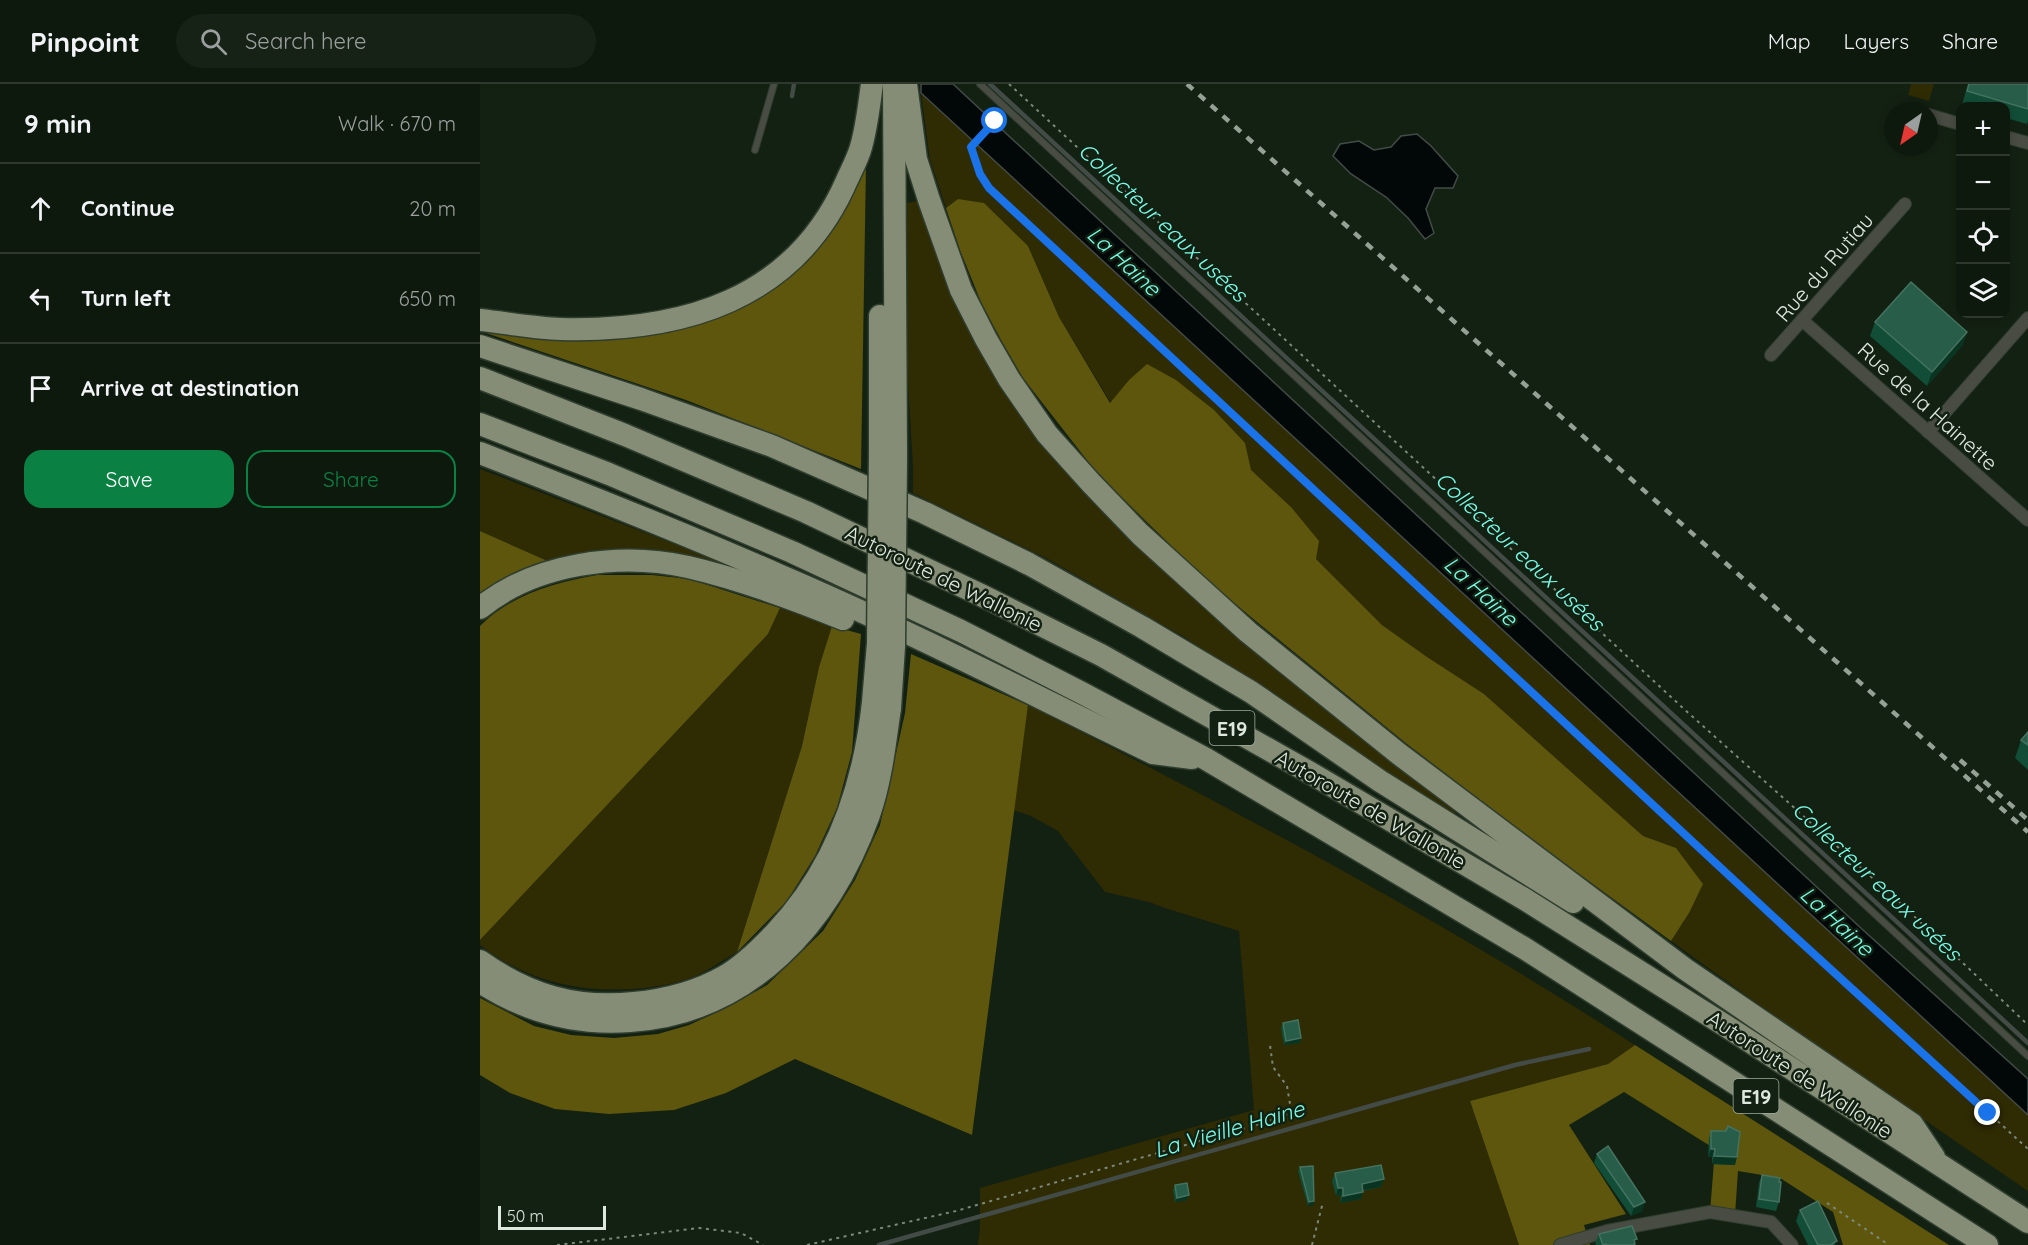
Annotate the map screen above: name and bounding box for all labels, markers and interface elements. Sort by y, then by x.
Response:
search box [176,14,596,68]
text: Pinpoint [30,24,140,59]
icon: search [197,25,230,58]
text: Search here [245,27,366,55]
text: Map [1768,28,1811,54]
text: Layers [1844,28,1909,54]
text: Share [1942,28,1998,54]
north arrow [1884,102,1938,156]
map controls [1956,102,2010,318]
button: + [1956,102,2010,156]
text: 9 min [24,107,92,140]
route start [981,107,1007,133]
text: Walk · 670 m [338,111,456,136]
water label: Collecteur eaux usées [1073,136,1255,309]
button: − [1956,156,2010,210]
icon: ahead [24,192,57,225]
text: Continue [81,194,175,222]
text: 20 m [409,196,456,221]
street label: Rue du Rutiau [1770,207,1878,327]
button: locate [1956,210,2010,264]
water label: La Haine [1082,220,1168,303]
button: layers [1956,264,2010,318]
icon: left [24,282,57,315]
text: Turn left [81,284,171,312]
text: 650 m [399,286,456,311]
street label: Rue de la Hainette [1853,336,2003,476]
icon: arrive [24,372,57,405]
text: Arrive at destination [81,374,299,402]
button: Save [24,450,234,508]
button: Share [246,450,456,508]
water label: Collecteur eaux usées [1430,465,1612,638]
street label: Autoroute de Wallonie [841,519,1047,637]
water label: La Haine [1439,550,1525,633]
road number: E19 [1210,711,1254,745]
street label: Autoroute de Wallonie [1271,744,1471,874]
water label: Collecteur eaux usées [1787,795,1969,968]
water label: La Haine [1795,880,1881,963]
street label: Autoroute de Wallonie [1702,1004,1898,1144]
road number: E19 [1734,1079,1778,1113]
water label: La Vieille Haine [1151,1094,1309,1164]
route end [1974,1099,2000,1125]
scale bar [498,1203,606,1230]
text: 50 m [507,1206,544,1226]

